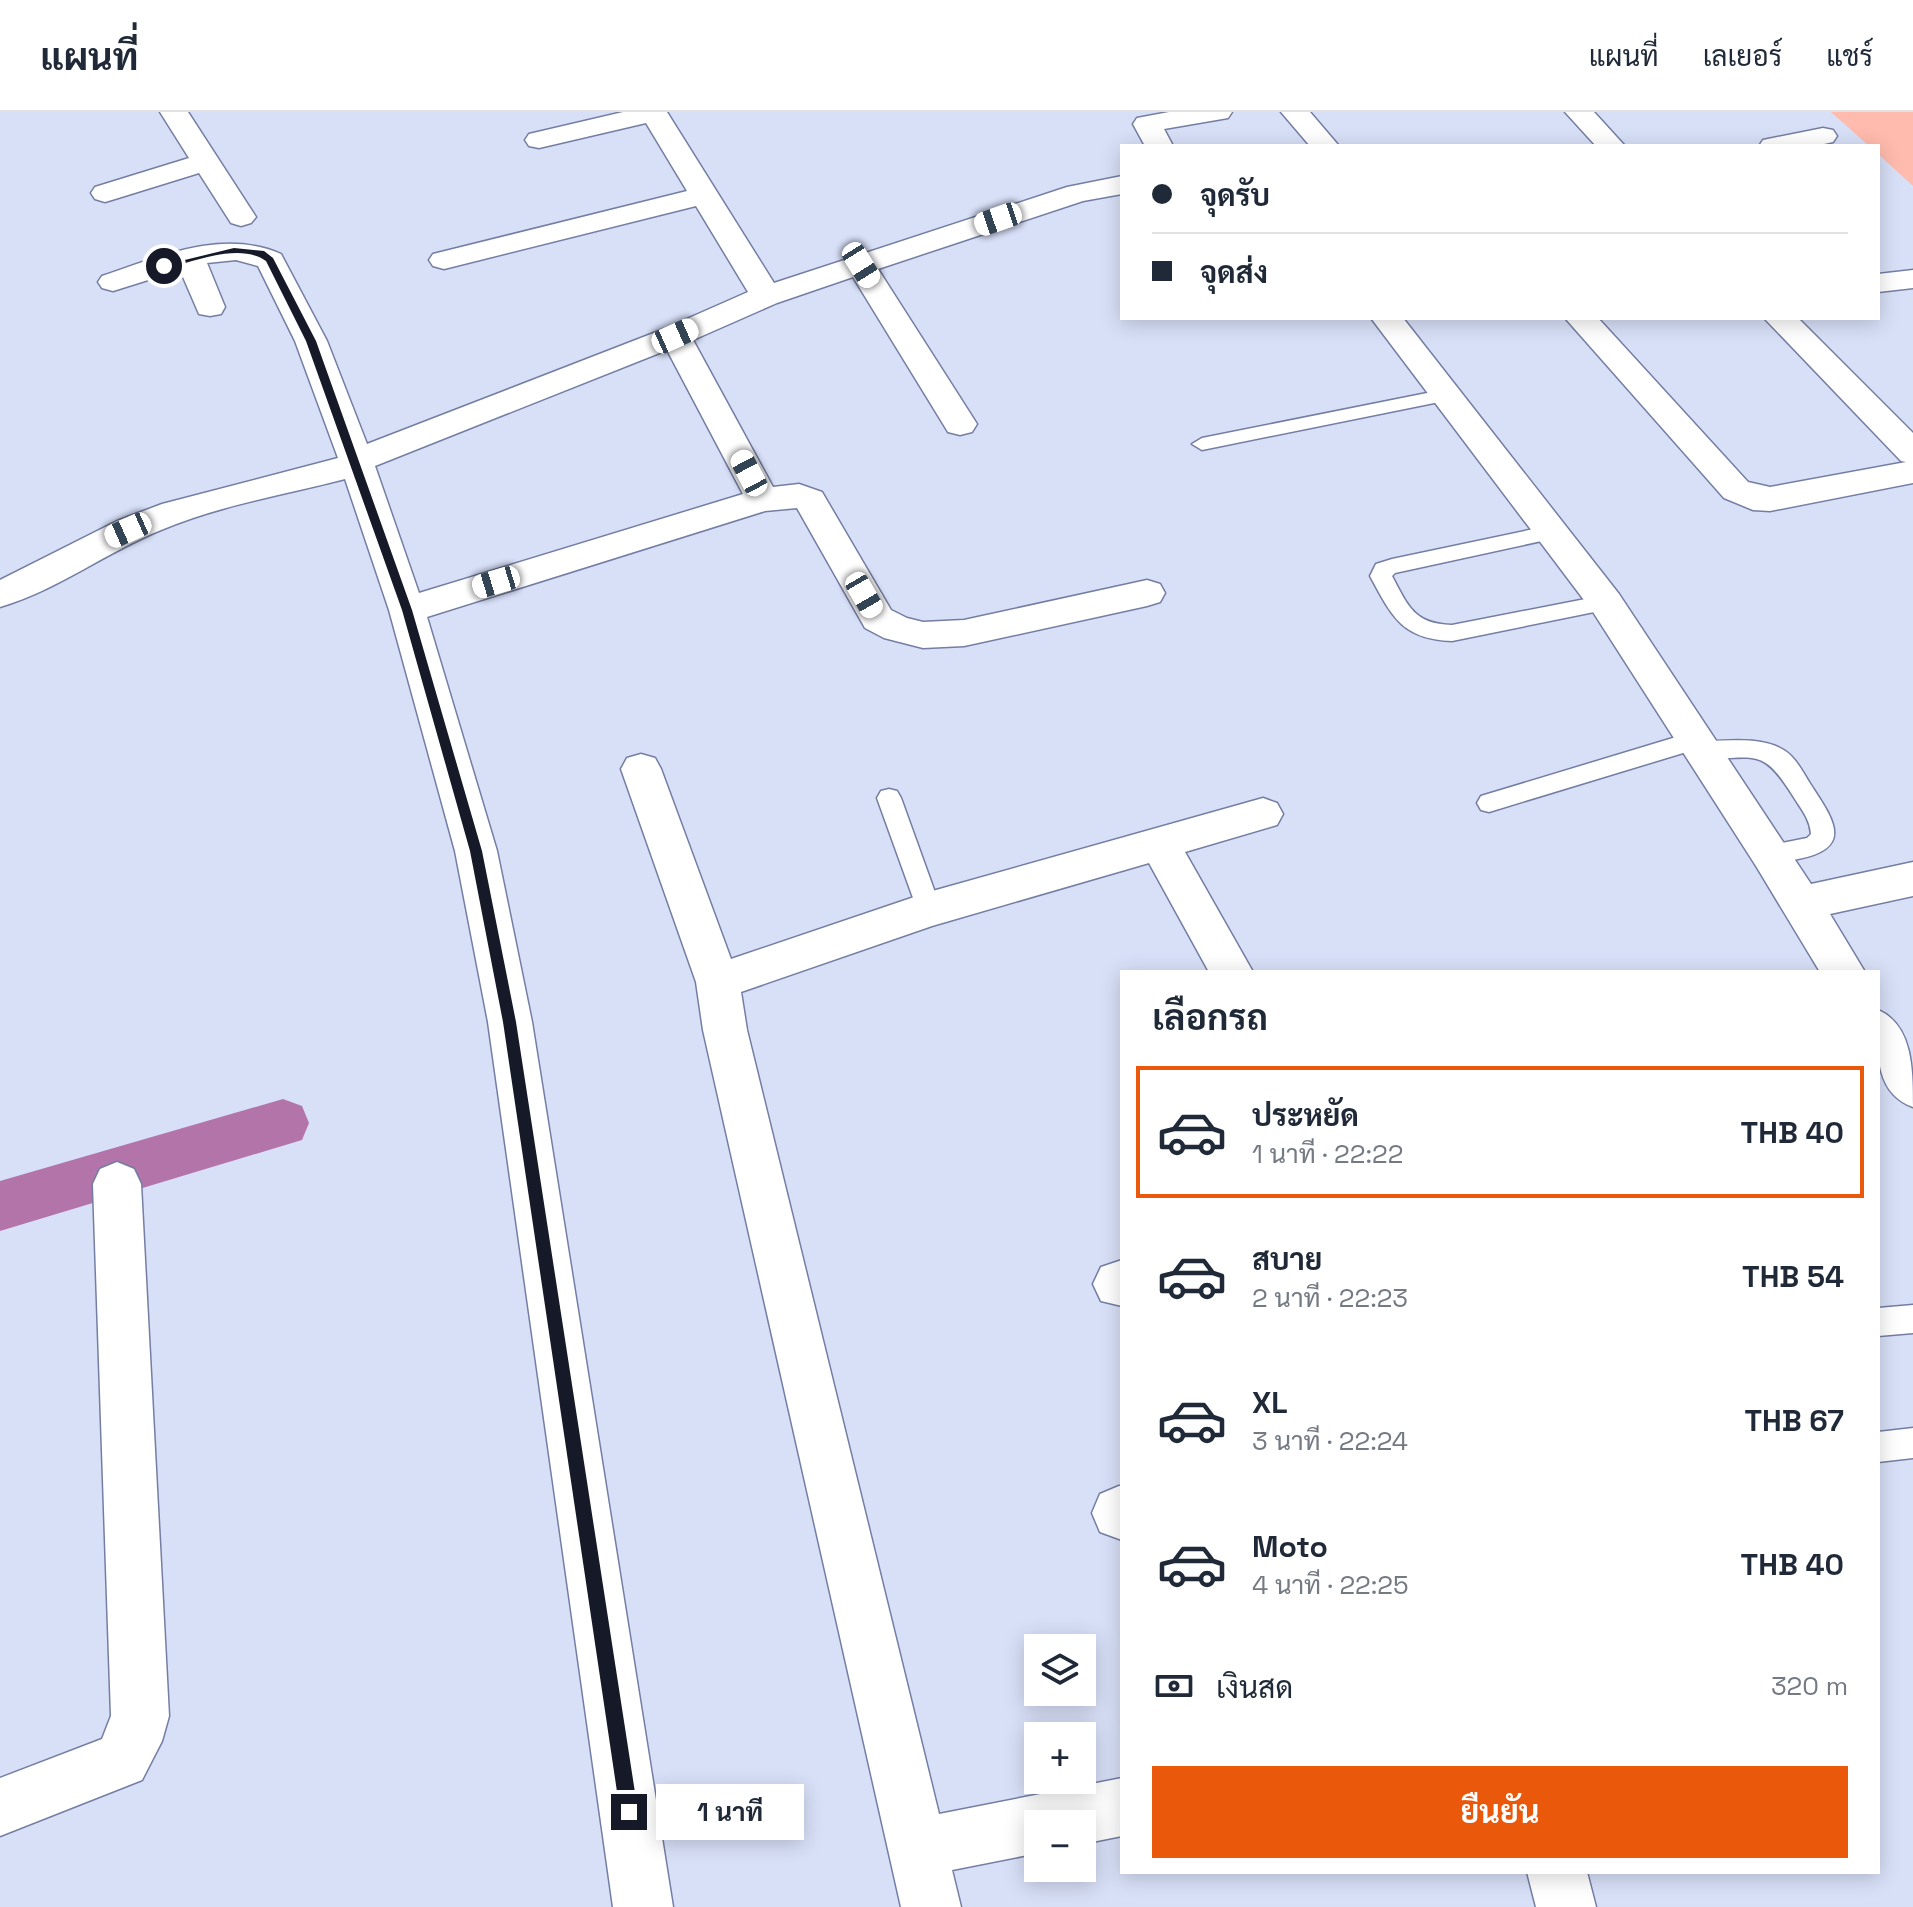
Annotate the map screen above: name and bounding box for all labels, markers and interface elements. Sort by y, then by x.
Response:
text: แผนที่ [40,33,139,81]
text: แผนที่ [1589,38,1659,74]
text: เลเยอร์ [1703,38,1782,74]
text: แชร์ [1826,38,1873,74]
text: จุดรับ [1200,176,1270,215]
car [971,200,1025,238]
car [838,238,884,292]
route start [146,248,182,284]
text: จุดส่ง [1200,253,1268,292]
car [648,315,702,357]
car [727,446,771,500]
car [101,509,155,551]
car [470,564,522,600]
car [842,568,886,622]
text: เลือกรถ [1152,995,1268,1041]
icon: car [1156,1096,1228,1168]
text: ประหยัด [1252,1096,1359,1135]
text: THB 40 [1741,1113,1844,1152]
text: 1 นาที · 22:22 [1252,1137,1403,1171]
icon: car [1156,1240,1228,1312]
text: สบาย [1252,1240,1322,1279]
text: THB 54 [1742,1257,1844,1296]
text: 2 นาที · 22:23 [1252,1281,1408,1315]
text: XL [1252,1383,1288,1422]
icon: car [1156,1384,1228,1456]
text: THB 67 [1744,1401,1844,1440]
text: 3 นาที · 22:24 [1252,1424,1408,1458]
text: Moto [1252,1527,1328,1566]
icon: car [1156,1528,1228,1600]
text: THB 40 [1741,1545,1844,1584]
text: 4 นาที · 22:25 [1252,1568,1409,1602]
map controls [1024,1634,1096,1882]
button: layers [1024,1634,1096,1706]
icon: cash [1152,1664,1196,1708]
text: เงินสด [1216,1668,1293,1707]
text: 320 m [1771,1669,1848,1703]
button: + [1024,1722,1096,1794]
button: ยืนยัน [1152,1766,1848,1858]
callout: 1 นาที [657,1784,805,1840]
route end [611,1794,647,1830]
text: 1 นาที [697,1795,763,1829]
button: − [1024,1810,1096,1882]

